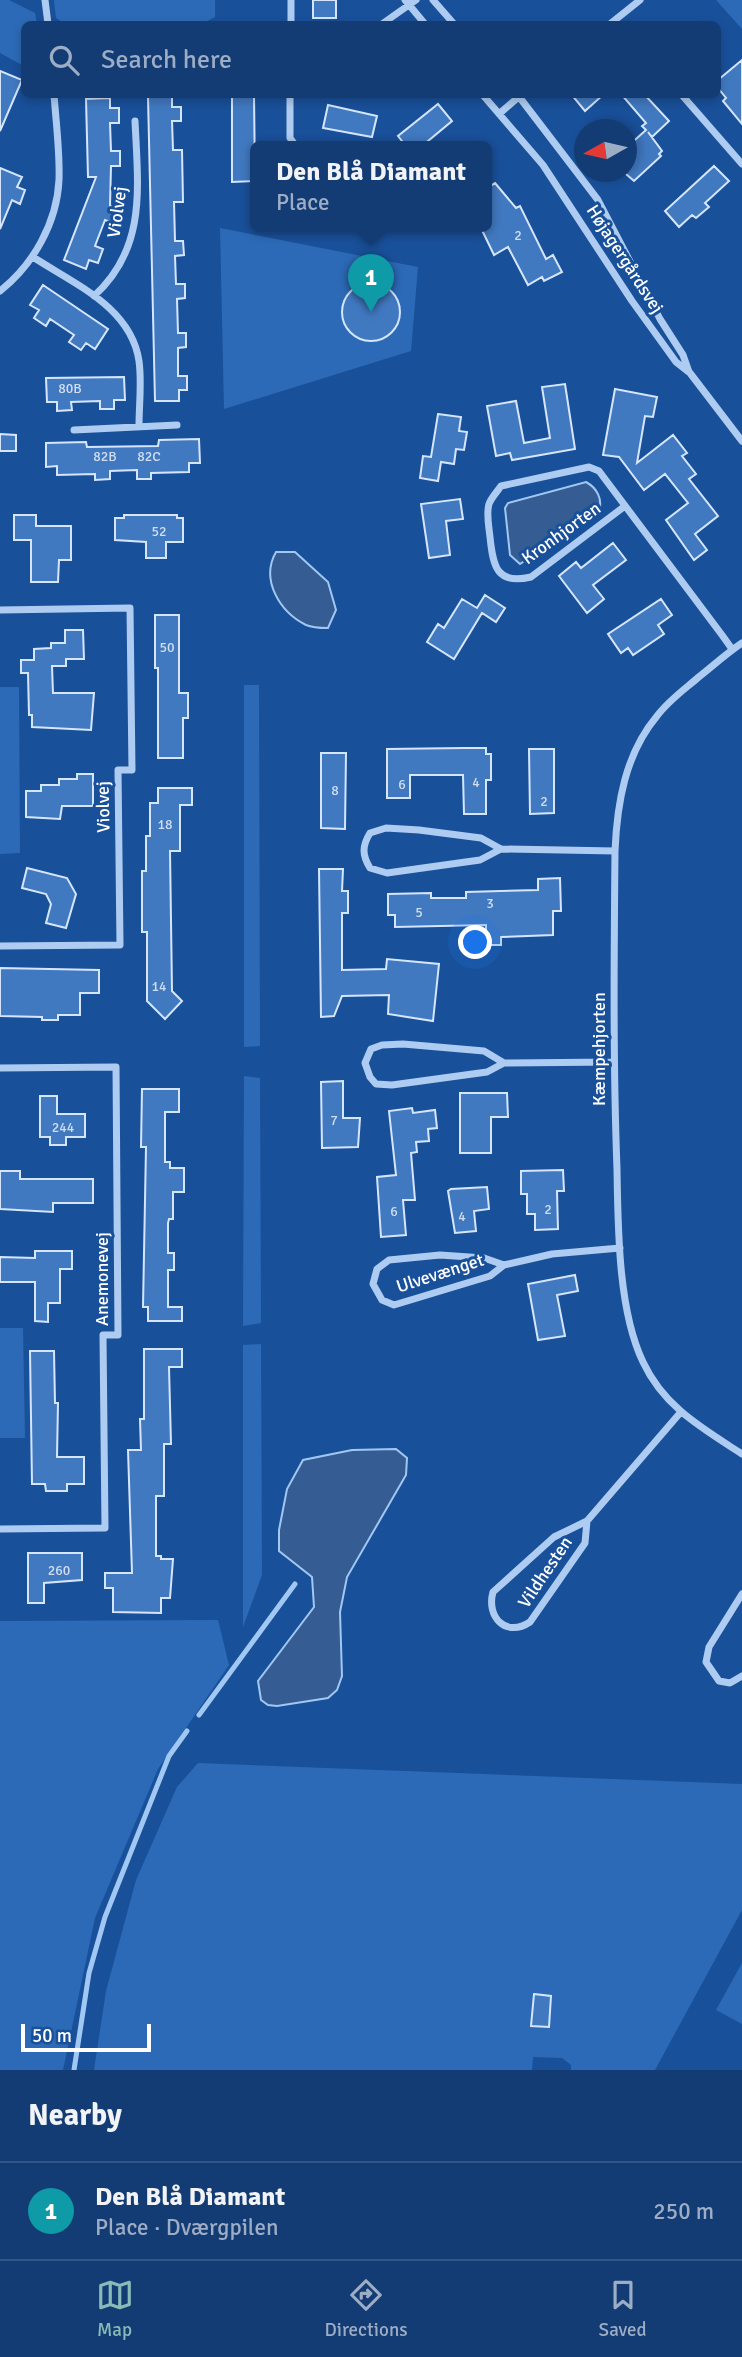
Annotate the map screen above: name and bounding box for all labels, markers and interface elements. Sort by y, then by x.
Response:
search box [21,21,721,98]
icon: search [45,41,83,79]
text: Search here [101,44,232,76]
north arrow [574,119,637,182]
popup [250,141,492,232]
text: Den Blå Diamant [276,156,466,188]
street label: Violvej [103,185,131,239]
text: Place [276,188,330,217]
street label: Højagergårdsvej [582,201,668,317]
house number: 2 [514,227,522,244]
pin: 1 [348,254,394,312]
house number: 80B [58,380,82,397]
house number: 82B [93,448,117,465]
house number: 82C [137,448,161,465]
street label: Kronhjorten [517,497,605,569]
house number: 52 [151,523,167,540]
house number: 50 [159,639,175,656]
house number: 4 [472,774,480,791]
house number: 6 [398,776,406,793]
street label: Violvej [92,781,114,833]
house number: 8 [331,782,339,799]
house number: 2 [540,793,548,810]
house number: 18 [157,816,173,833]
house number: 3 [486,895,494,912]
house number: 5 [415,904,423,921]
your location [458,925,492,959]
house number: 14 [151,978,167,995]
street label: Kæmpehjorten [588,992,610,1106]
house number: 7 [330,1112,338,1129]
house number: 244 [52,1119,75,1136]
house number: 2 [544,1201,552,1218]
house number: 6 [390,1203,398,1220]
house number: 4 [458,1208,466,1225]
street label: Anemonevej [91,1232,113,1326]
street label: Ulvevænget [393,1249,487,1297]
street label: Vildhesten [513,1532,577,1612]
house number: 260 [48,1562,70,1579]
scale bar [21,2021,150,2053]
text: 50 m [32,2024,72,2048]
text: Nearby [28,2097,122,2134]
text: Den Blå Diamant [95,2181,285,2213]
text: 1 [45,2197,57,2226]
text: 250 m [653,2197,714,2226]
text: Place · Dværgpilen [95,2213,278,2242]
tab: Map [96,2276,134,2342]
tab: Directions [325,2276,408,2342]
tab: Saved [599,2276,646,2342]

